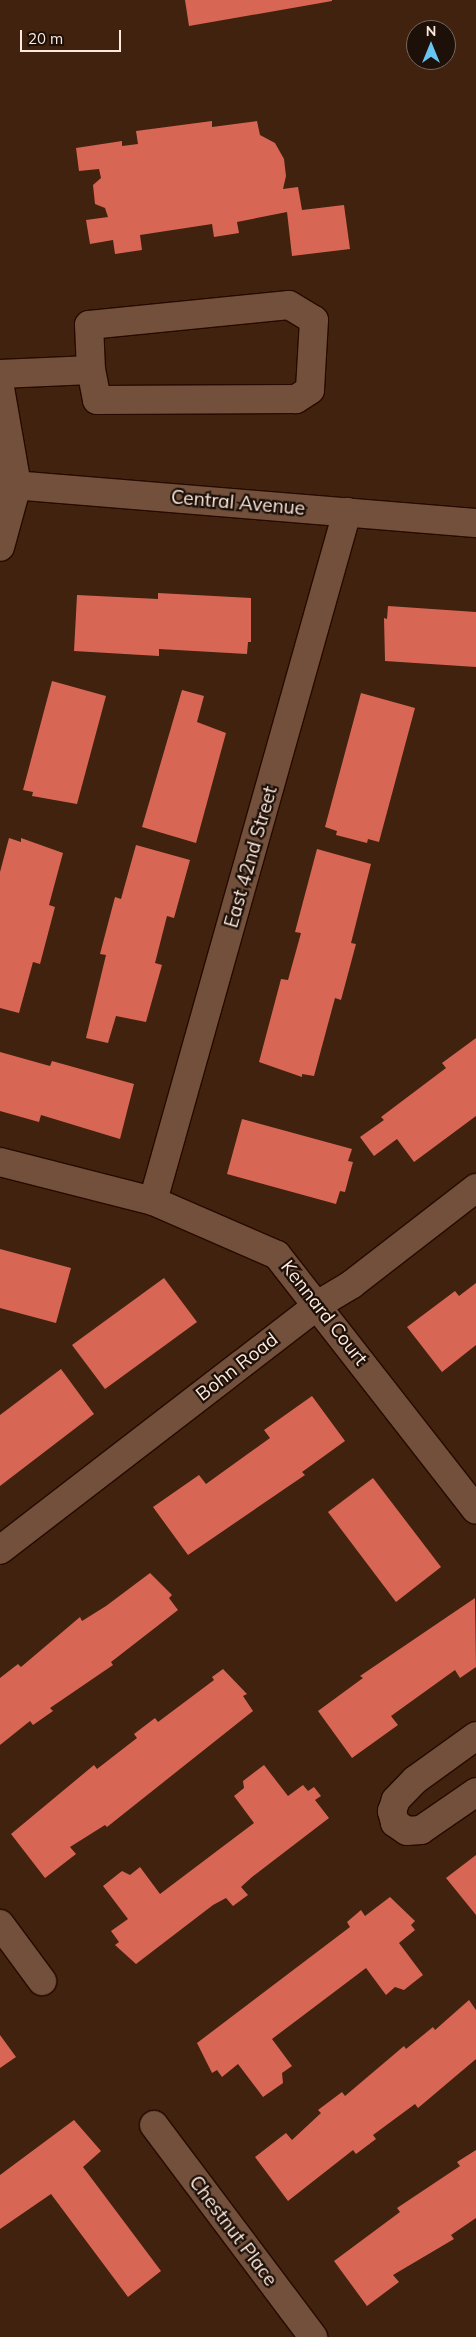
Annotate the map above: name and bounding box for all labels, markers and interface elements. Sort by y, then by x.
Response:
scale bar [22,20,124,52]
north arrow [406,20,456,70]
text: N [426,22,436,40]
text: 20 m [28,29,63,48]
street label: Central Avenue [170,486,306,520]
street label: East 42nd Street [220,784,282,930]
street label: Kennard Court [276,1256,372,1370]
street label: Bohn Road [192,1328,282,1406]
street label: Chestnut Place [184,2171,282,2291]

